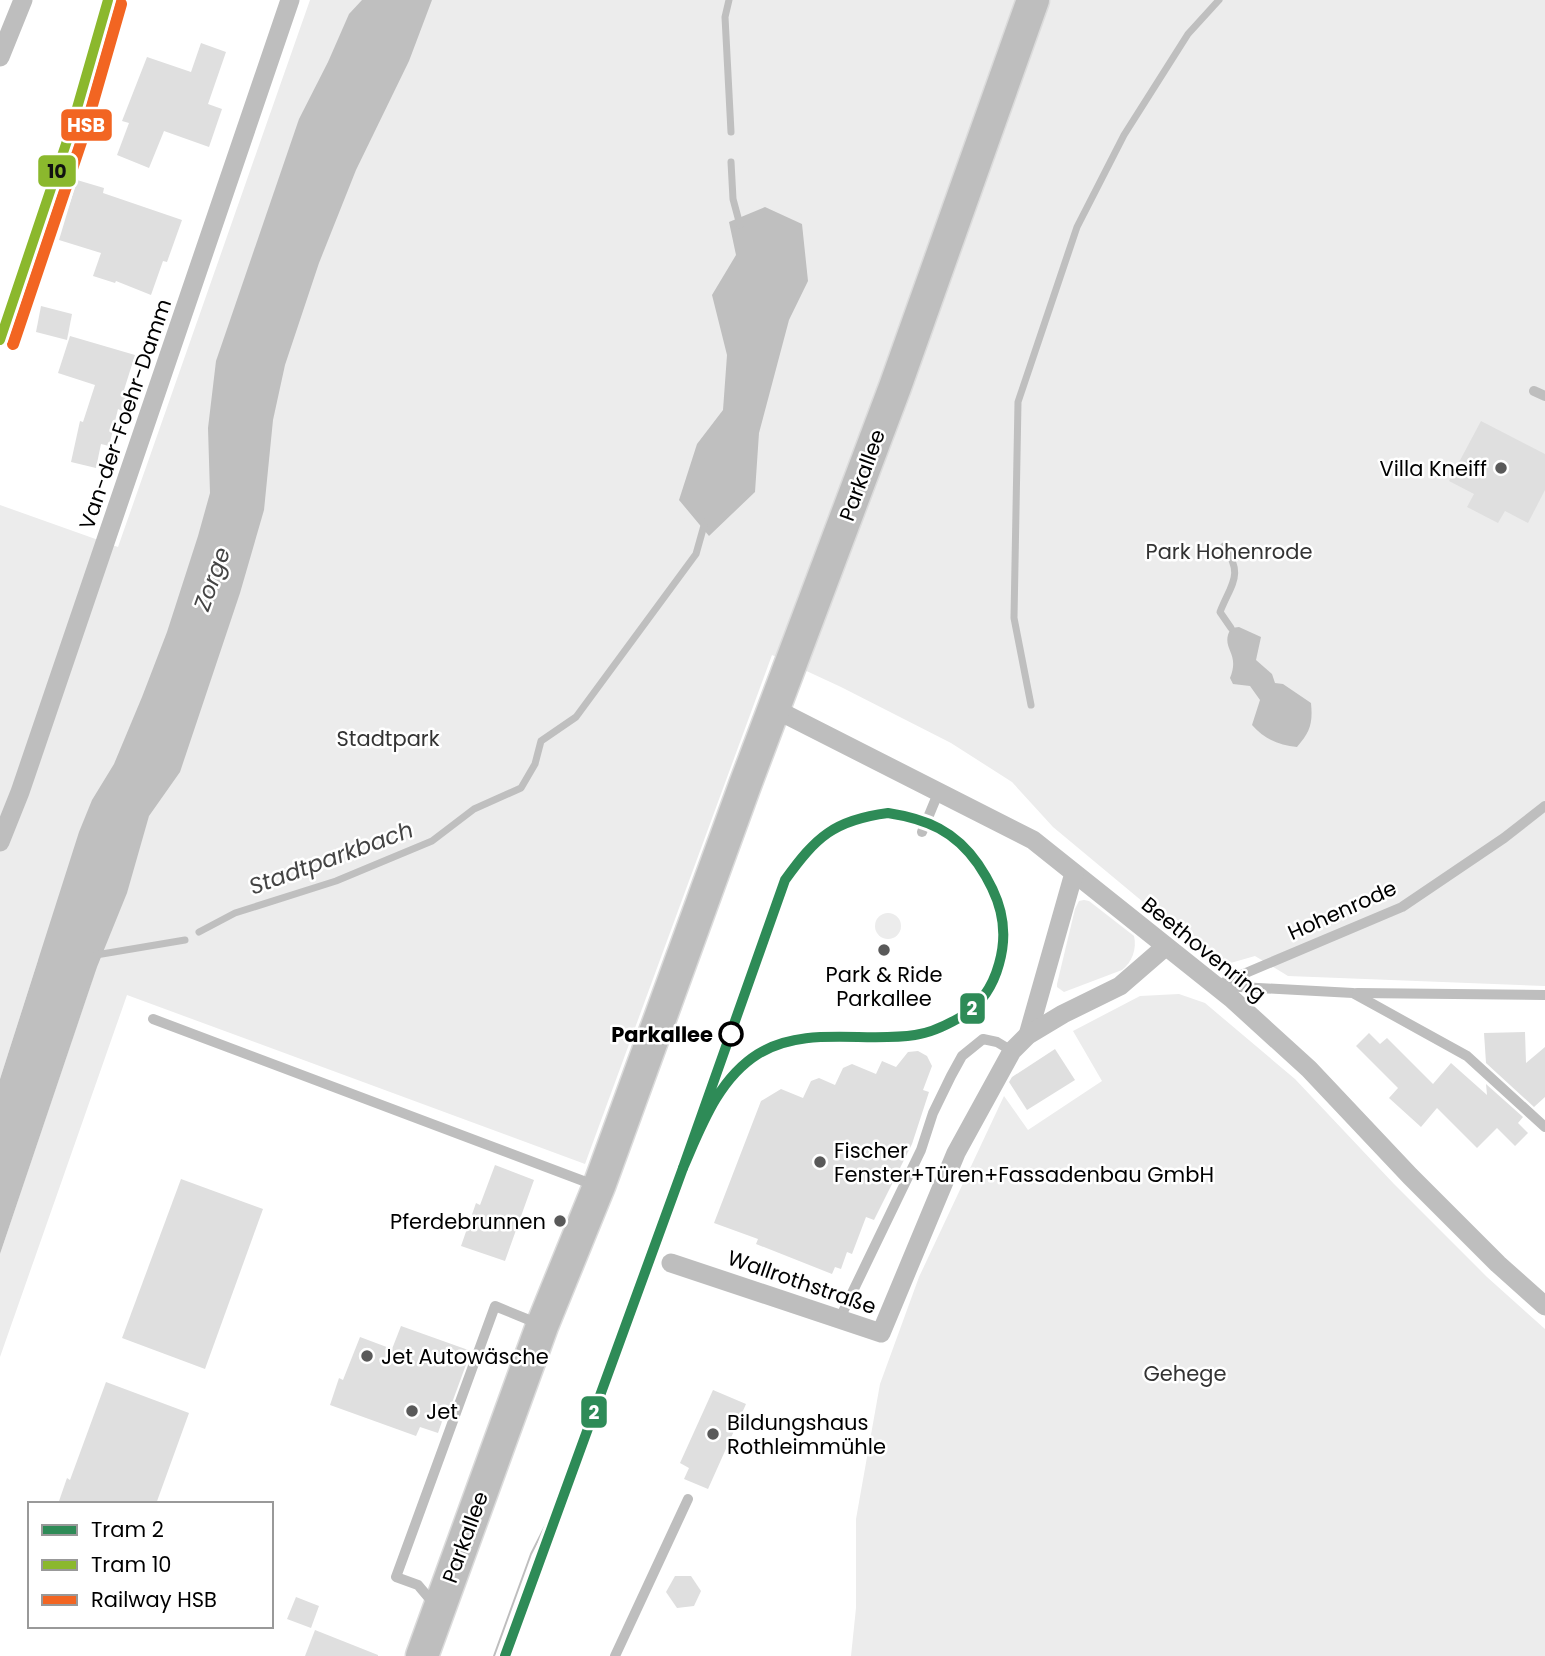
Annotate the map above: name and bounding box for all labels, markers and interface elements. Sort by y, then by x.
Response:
line badge: HSB [60,108,113,142]
text: HSB [67,112,105,139]
line badge: 10 [37,154,77,188]
text: 10 [47,158,67,185]
street label: Van-der-Foehr-Damm [72,295,178,533]
street label: Parkallee [832,425,892,525]
place label: Villa Kneiff [1379,454,1487,483]
marker: Villa Kneiff [1493,460,1509,476]
park label: Park Hohenrode [1146,537,1312,566]
water label: Zorge [185,543,238,616]
park label: Stadtpark [336,724,440,753]
water label: Stadtparkbach [244,813,418,903]
street label: Hohenrode [1283,873,1401,947]
street label: Beethovenring [1136,890,1272,1008]
marker: Park & Ride Parkallee [876,942,892,958]
place label: Park & Ride Parkallee [826,960,942,1013]
line badge: 2 [959,992,986,1025]
text: 2 [967,995,978,1022]
place label: Parkallee [611,1020,713,1049]
marker: Parkallee [719,1022,743,1046]
place label: Fischer Fenster+Türen+Fassadenbau GmbH [834,1136,1214,1189]
marker: Fischer Fenster+Türen+Fassadenbau GmbH [812,1154,828,1170]
place label: Pferdebrunnen [390,1207,546,1236]
marker: Pferdebrunnen [552,1213,568,1229]
street label: Wallrothstraße [724,1243,880,1321]
place label: Jet Autowäsche [381,1342,549,1371]
marker: Jet Autowäsche [359,1348,375,1364]
park label: Gehege [1143,1359,1227,1388]
line badge: 2 [580,1395,608,1429]
place label: Jet [426,1397,458,1426]
text: 2 [589,1399,600,1426]
marker: Jet [404,1403,420,1419]
place label: Bildungshaus Rothleimmühle [727,1408,886,1461]
marker: Bildungshaus Rothleimmühle [705,1426,721,1442]
street label: Parkallee [435,1487,495,1587]
legend [28,1502,273,1628]
text: Tram 2 [91,1515,164,1544]
text: Tram 10 [91,1550,172,1579]
text: Railway HSB [91,1585,217,1614]

